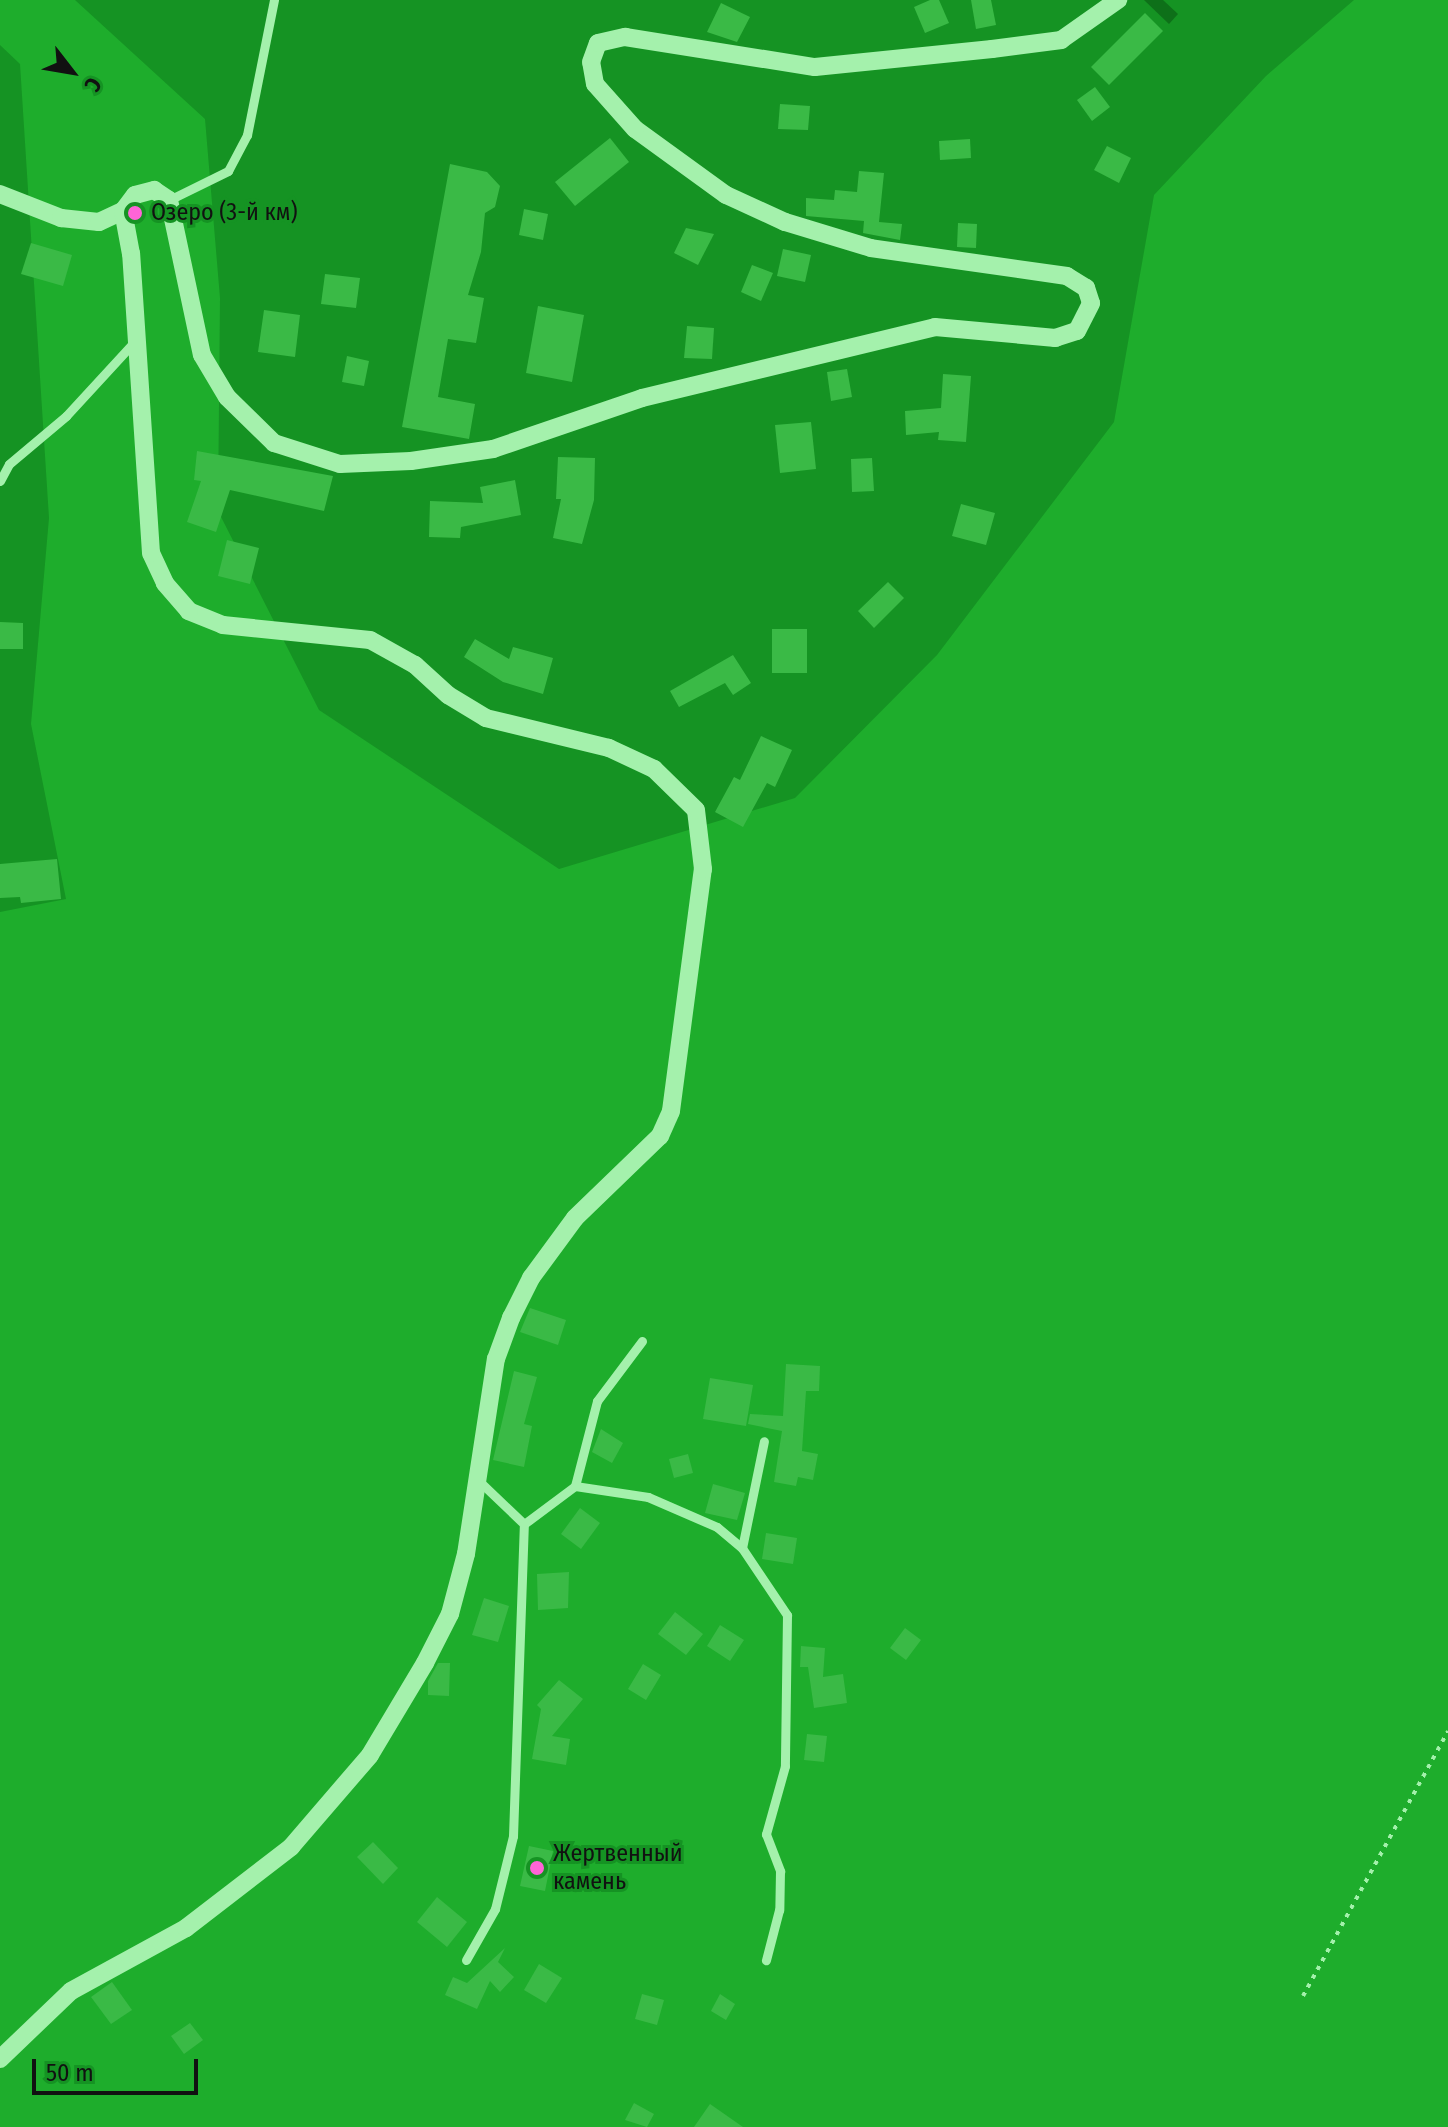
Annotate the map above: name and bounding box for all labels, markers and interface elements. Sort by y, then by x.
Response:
north arrow [32,32,112,112]
text: С [78,73,108,97]
place label: Озеро (3-й км) [151,199,297,227]
marker: Озеро (3-й км) [126,204,144,222]
place label: Жертвенный камень [553,1840,683,1896]
marker: Жертвенный камень [528,1859,546,1877]
scale bar [36,2043,202,2093]
text: 50 m [46,2059,94,2087]

